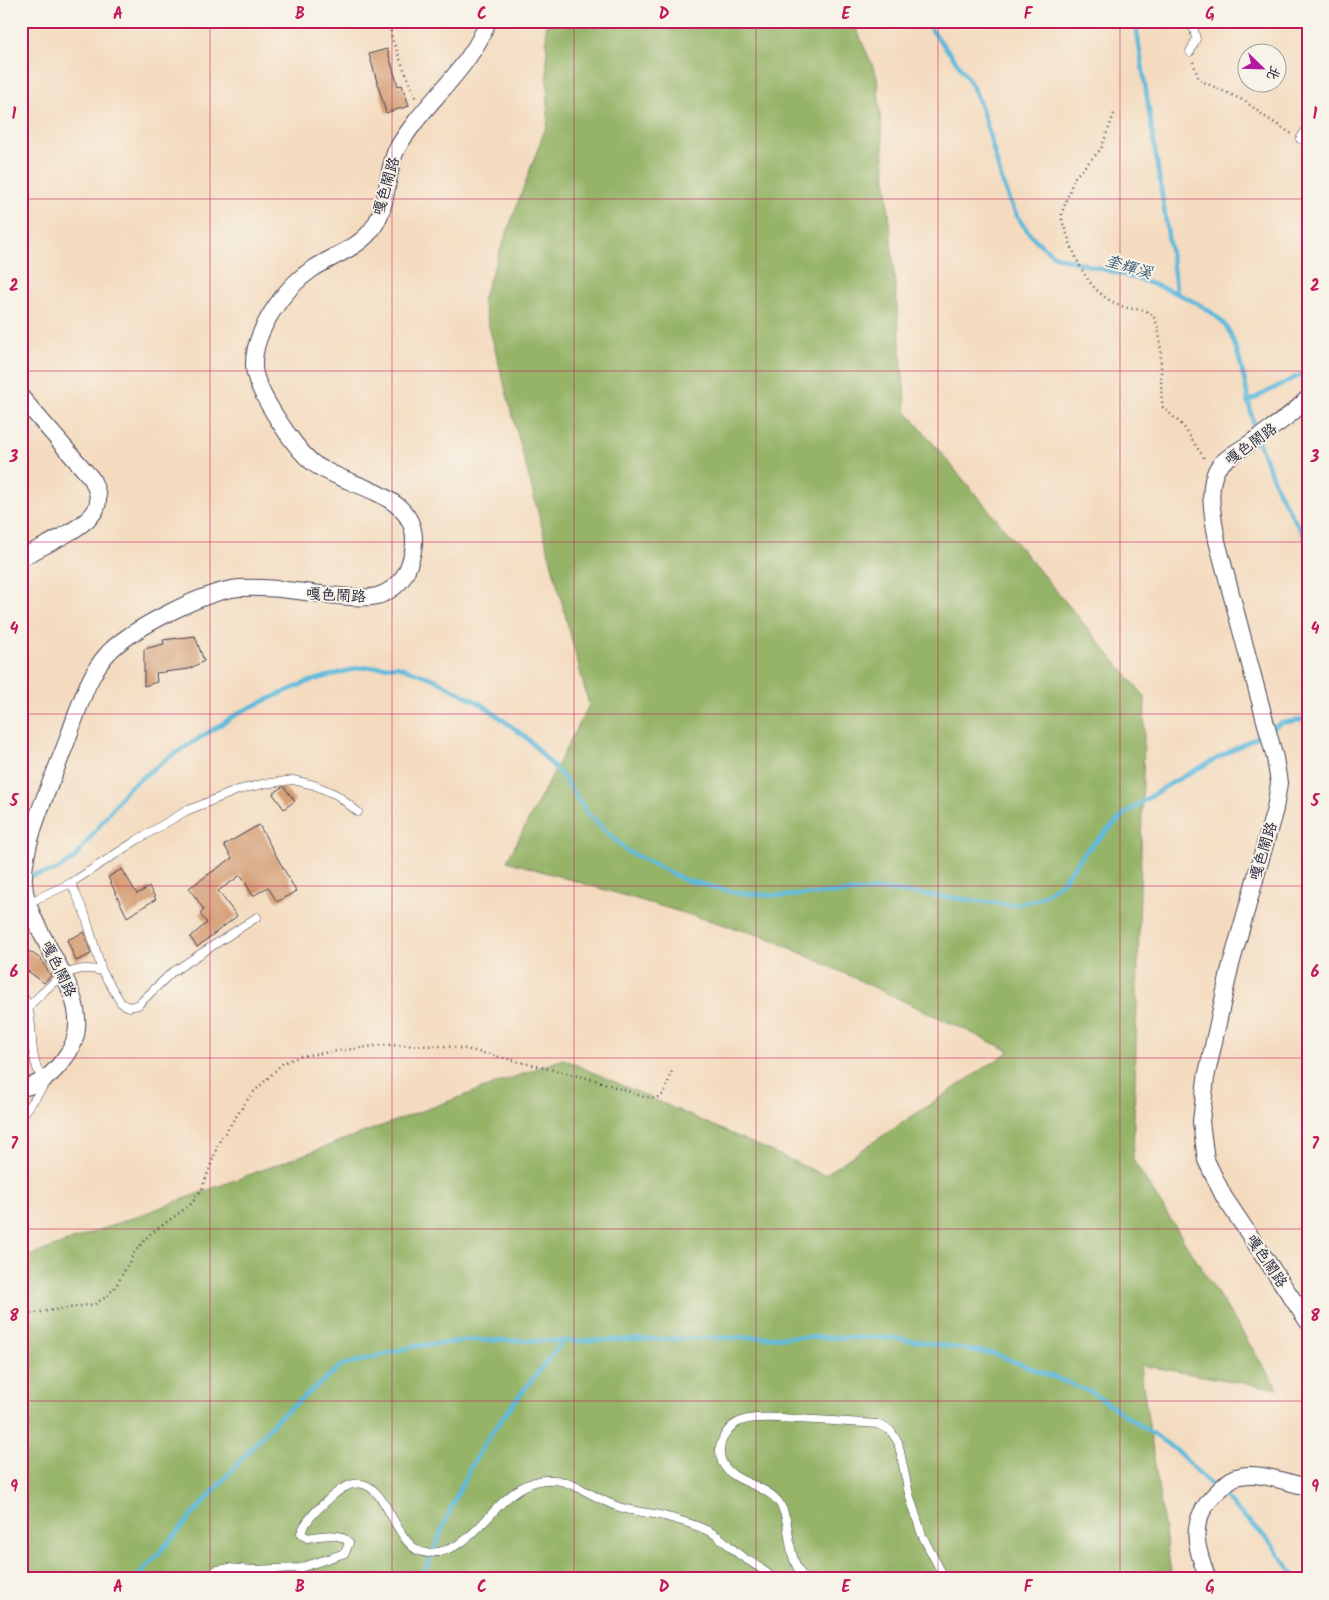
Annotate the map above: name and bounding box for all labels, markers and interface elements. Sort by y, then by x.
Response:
text: A [113,2,123,27]
text: B [295,2,305,27]
text: C [477,2,487,27]
text: D [659,2,670,27]
text: E [842,2,852,27]
text: F [1024,2,1034,27]
text: G [1205,2,1215,27]
north arrow [1236,42,1286,92]
text: 北 [1260,62,1286,83]
text: 1 [12,102,17,127]
text: 1 [1313,102,1318,127]
street label: 嘎色鬧路 [367,154,407,218]
water label: 奎輝溪 [1102,248,1156,287]
text: 2 [9,274,19,299]
text: 2 [1310,274,1320,299]
street label: 嘎色鬧路 [1220,417,1283,472]
text: 3 [9,445,19,470]
text: 3 [1310,445,1320,470]
street label: 嘎色鬧路 [305,582,367,610]
text: 4 [10,617,19,642]
text: 4 [1311,617,1320,642]
text: 5 [9,789,20,814]
text: 5 [1310,789,1321,814]
street label: 嘎色鬧路 [1244,819,1284,883]
street label: 嘎色鬧路 [34,937,82,1002]
text: 6 [10,960,19,985]
text: 6 [1311,960,1320,985]
text: 7 [10,1132,18,1157]
text: 7 [1311,1132,1319,1157]
street label: 嘎色鬧路 [1239,1230,1293,1293]
text: 8 [9,1304,19,1329]
text: 8 [1310,1304,1320,1329]
text: 9 [10,1475,18,1500]
text: 9 [1311,1475,1319,1500]
text: A [113,1575,123,1600]
text: B [295,1575,305,1600]
text: C [477,1575,487,1600]
text: D [659,1575,670,1600]
text: E [842,1575,852,1600]
text: F [1024,1575,1034,1600]
text: G [1205,1575,1215,1600]

